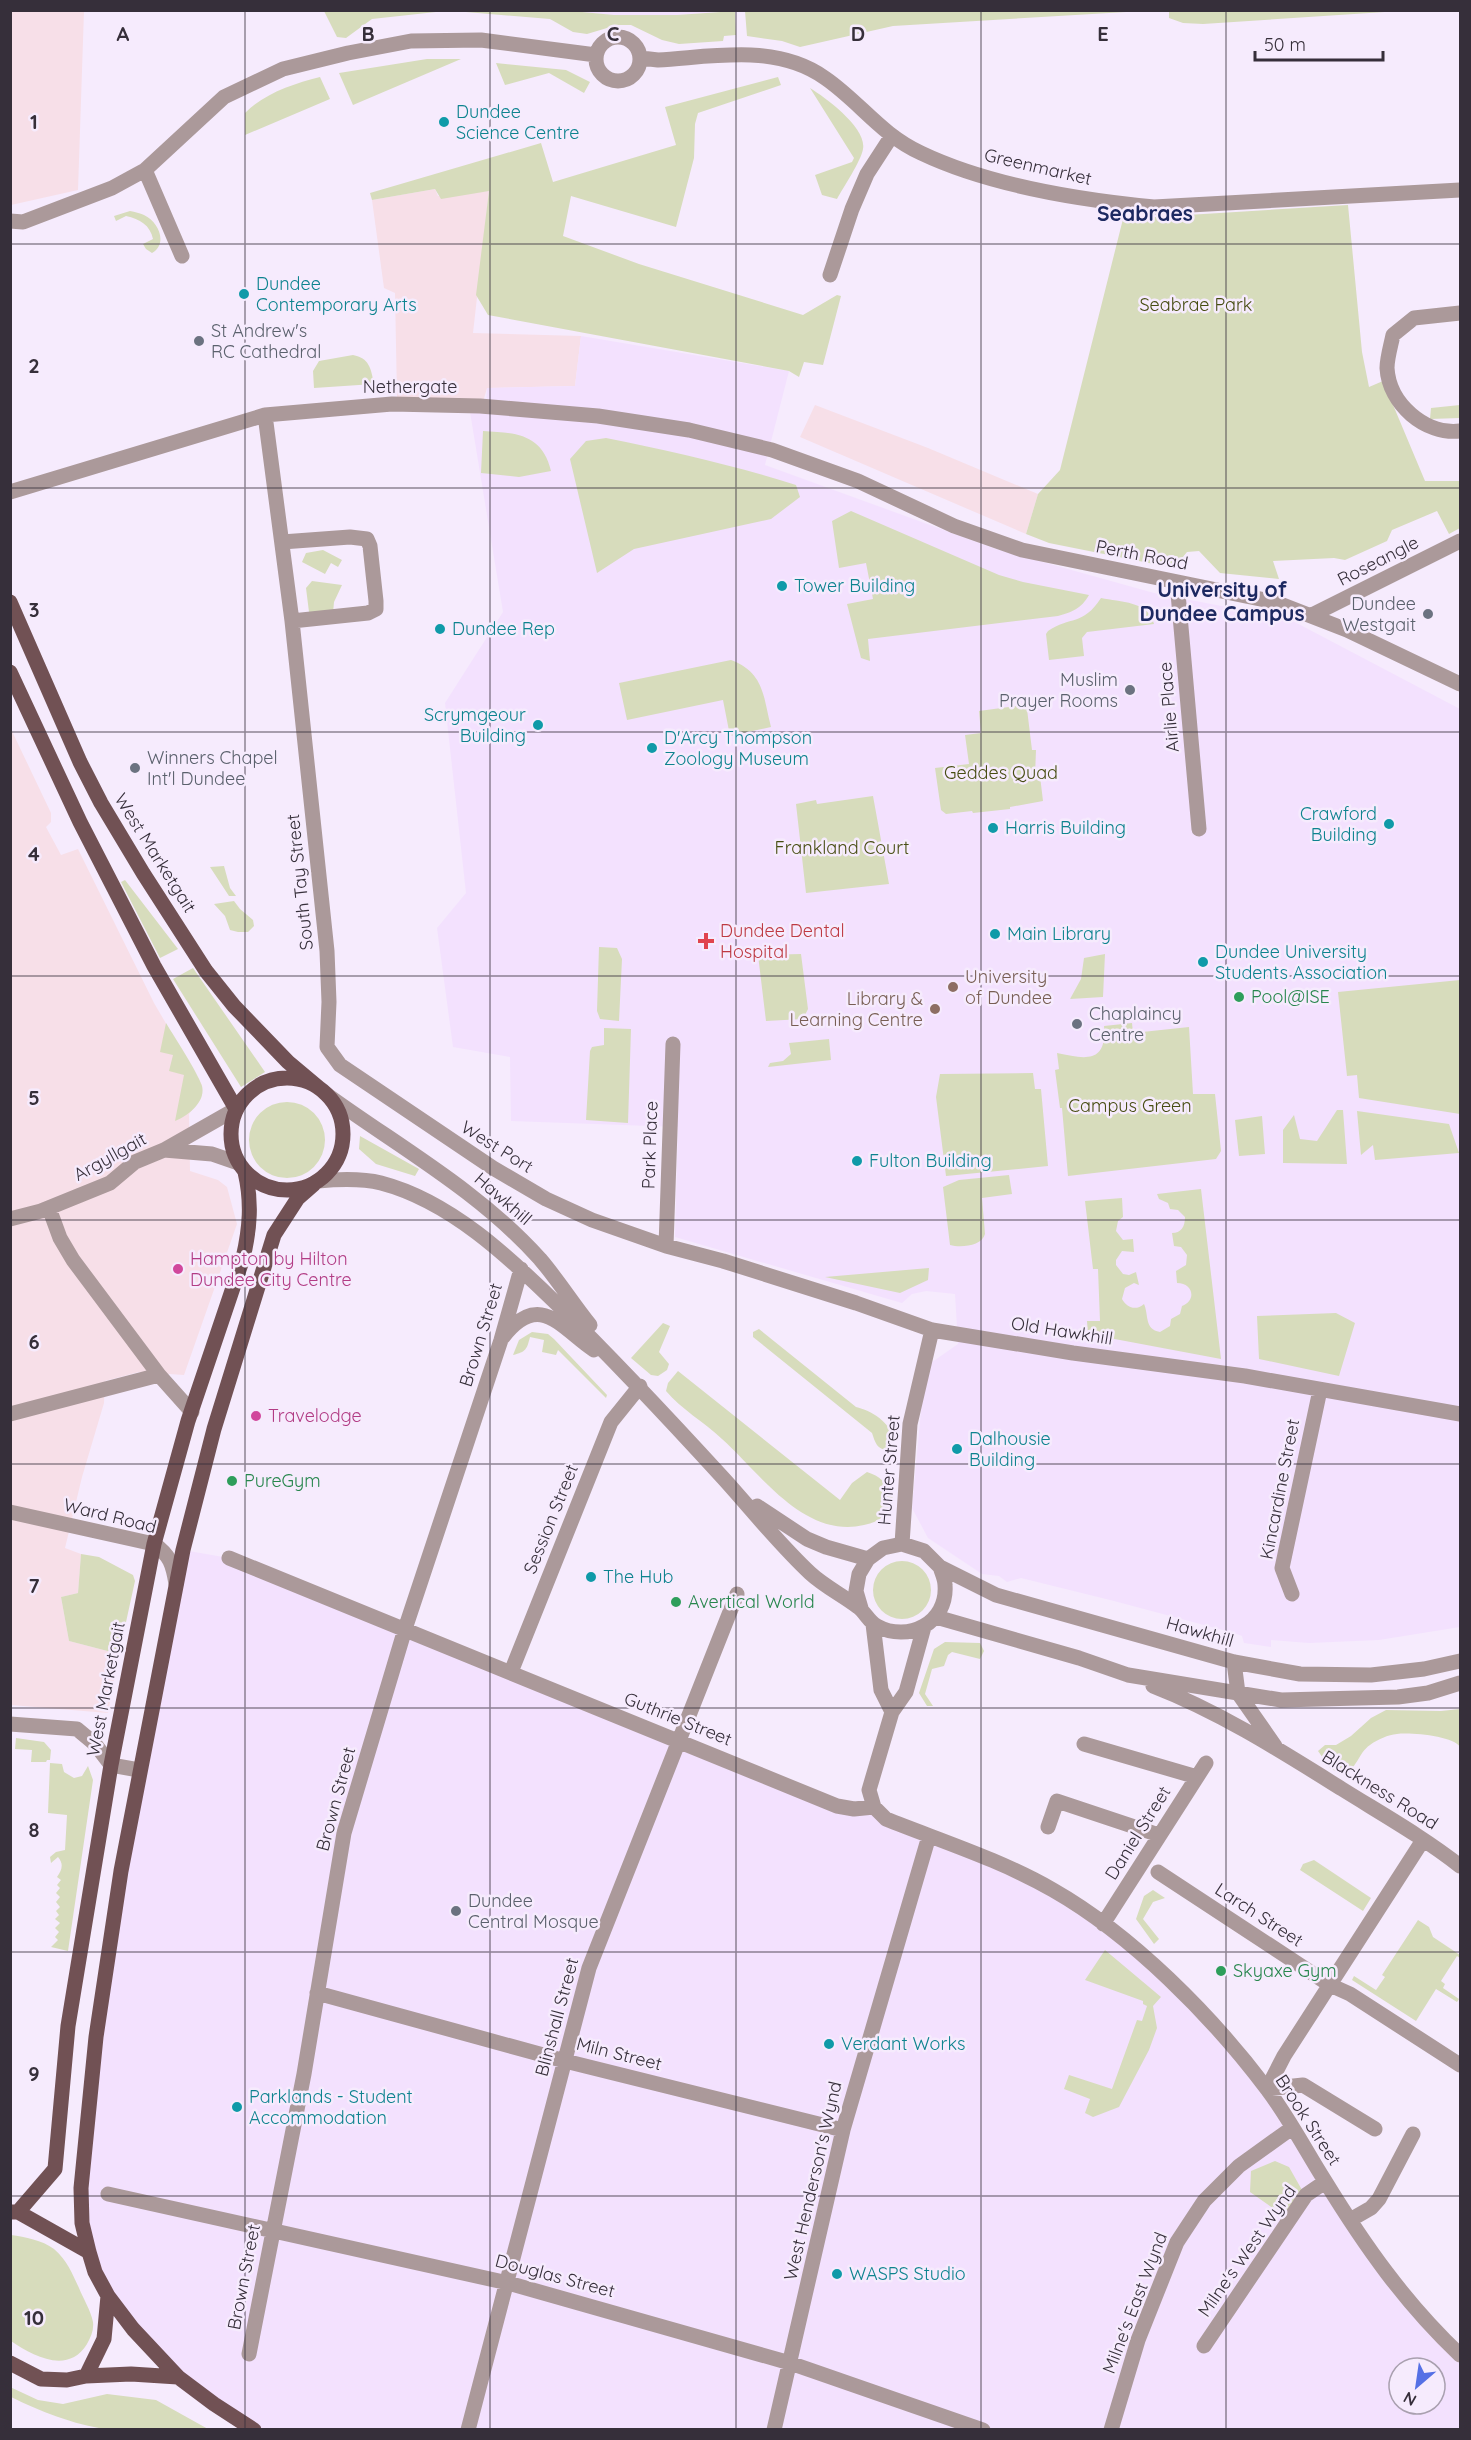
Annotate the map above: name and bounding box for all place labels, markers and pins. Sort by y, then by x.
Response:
place label: Dundee Science Centre [456,100,579,144]
marker: Dundee Science Centre [437,115,451,129]
place label: Dundee Contemporary Arts [256,272,417,316]
marker: Dundee Contemporary Arts [237,287,251,301]
place label: St Andrew's RC Cathedral [211,319,321,363]
marker: St Andrew's RC Cathedral [192,334,206,348]
place label: Tower Building [794,574,915,597]
marker: Tower Building [775,579,789,593]
place label: Dundee Westgait [1342,592,1416,636]
marker: Dundee Westgait [1421,607,1435,621]
place label: Dundee Rep [452,617,555,640]
marker: Dundee Rep [433,622,447,636]
place label: Muslim Prayer Rooms [999,668,1118,712]
marker: Muslim Prayer Rooms [1123,683,1137,697]
place label: Scrymgeour Building [424,703,526,747]
marker: Scrymgeour Building [531,718,545,732]
place label: D'Arcy Thompson Zoology Museum [664,726,812,770]
marker: D'Arcy Thompson Zoology Museum [645,741,659,755]
place label: Winners Chapel Int'l Dundee [147,746,278,790]
marker: Winners Chapel Int'l Dundee [128,761,142,775]
place label: Crawford Building [1300,802,1377,846]
place label: Harris Building [1005,816,1126,839]
marker: Crawford Building [1382,817,1396,831]
marker: Harris Building [986,821,1000,835]
place label: Dundee Dental Hospital [720,919,845,963]
place label: Main Library [1007,922,1111,945]
marker: Main Library [988,927,1002,941]
marker: Dundee Dental Hospital [697,932,715,950]
place label: Dundee University Students Association [1215,940,1387,984]
marker: Dundee University Students Association [1196,955,1210,969]
place label: University of Dundee [965,965,1052,1009]
marker: University of Dundee [946,980,960,994]
place label: Pool@ISE [1251,985,1330,1008]
place label: Library & Learning Centre [789,987,923,1031]
marker: Pool@ISE [1232,990,1246,1004]
marker: Library & Learning Centre [928,1002,942,1016]
place label: Chaplaincy Centre [1089,1002,1182,1046]
marker: Chaplaincy Centre [1070,1017,1084,1031]
place label: Fulton Building [869,1149,992,1172]
marker: Fulton Building [850,1154,864,1168]
place label: Hampton by Hilton Dundee City Centre [190,1247,352,1291]
marker: Hampton by Hilton Dundee City Centre [171,1262,185,1276]
place label: Travelodge [268,1404,362,1427]
marker: Travelodge [249,1409,263,1423]
place label: Dalhousie Building [969,1427,1051,1471]
marker: Dalhousie Building [950,1442,964,1456]
place label: PureGym [244,1469,321,1492]
marker: PureGym [225,1474,239,1488]
place label: The Hub [603,1565,673,1588]
marker: The Hub [584,1570,598,1584]
place label: Avertical World [688,1590,815,1613]
marker: Avertical World [669,1595,683,1609]
place label: Dundee Central Mosque [468,1889,599,1933]
marker: Dundee Central Mosque [449,1904,463,1918]
place label: Skyaxe Gym [1233,1959,1337,1982]
marker: Skyaxe Gym [1214,1964,1228,1978]
place label: Verdant Works [841,2032,965,2055]
marker: Verdant Works [822,2037,836,2051]
place label: Parklands - Student Accommodation [249,2085,413,2129]
marker: Parklands - Student Accommodation [230,2100,244,2114]
place label: WASPS Studio [849,2262,966,2285]
marker: WASPS Studio [830,2267,844,2281]

